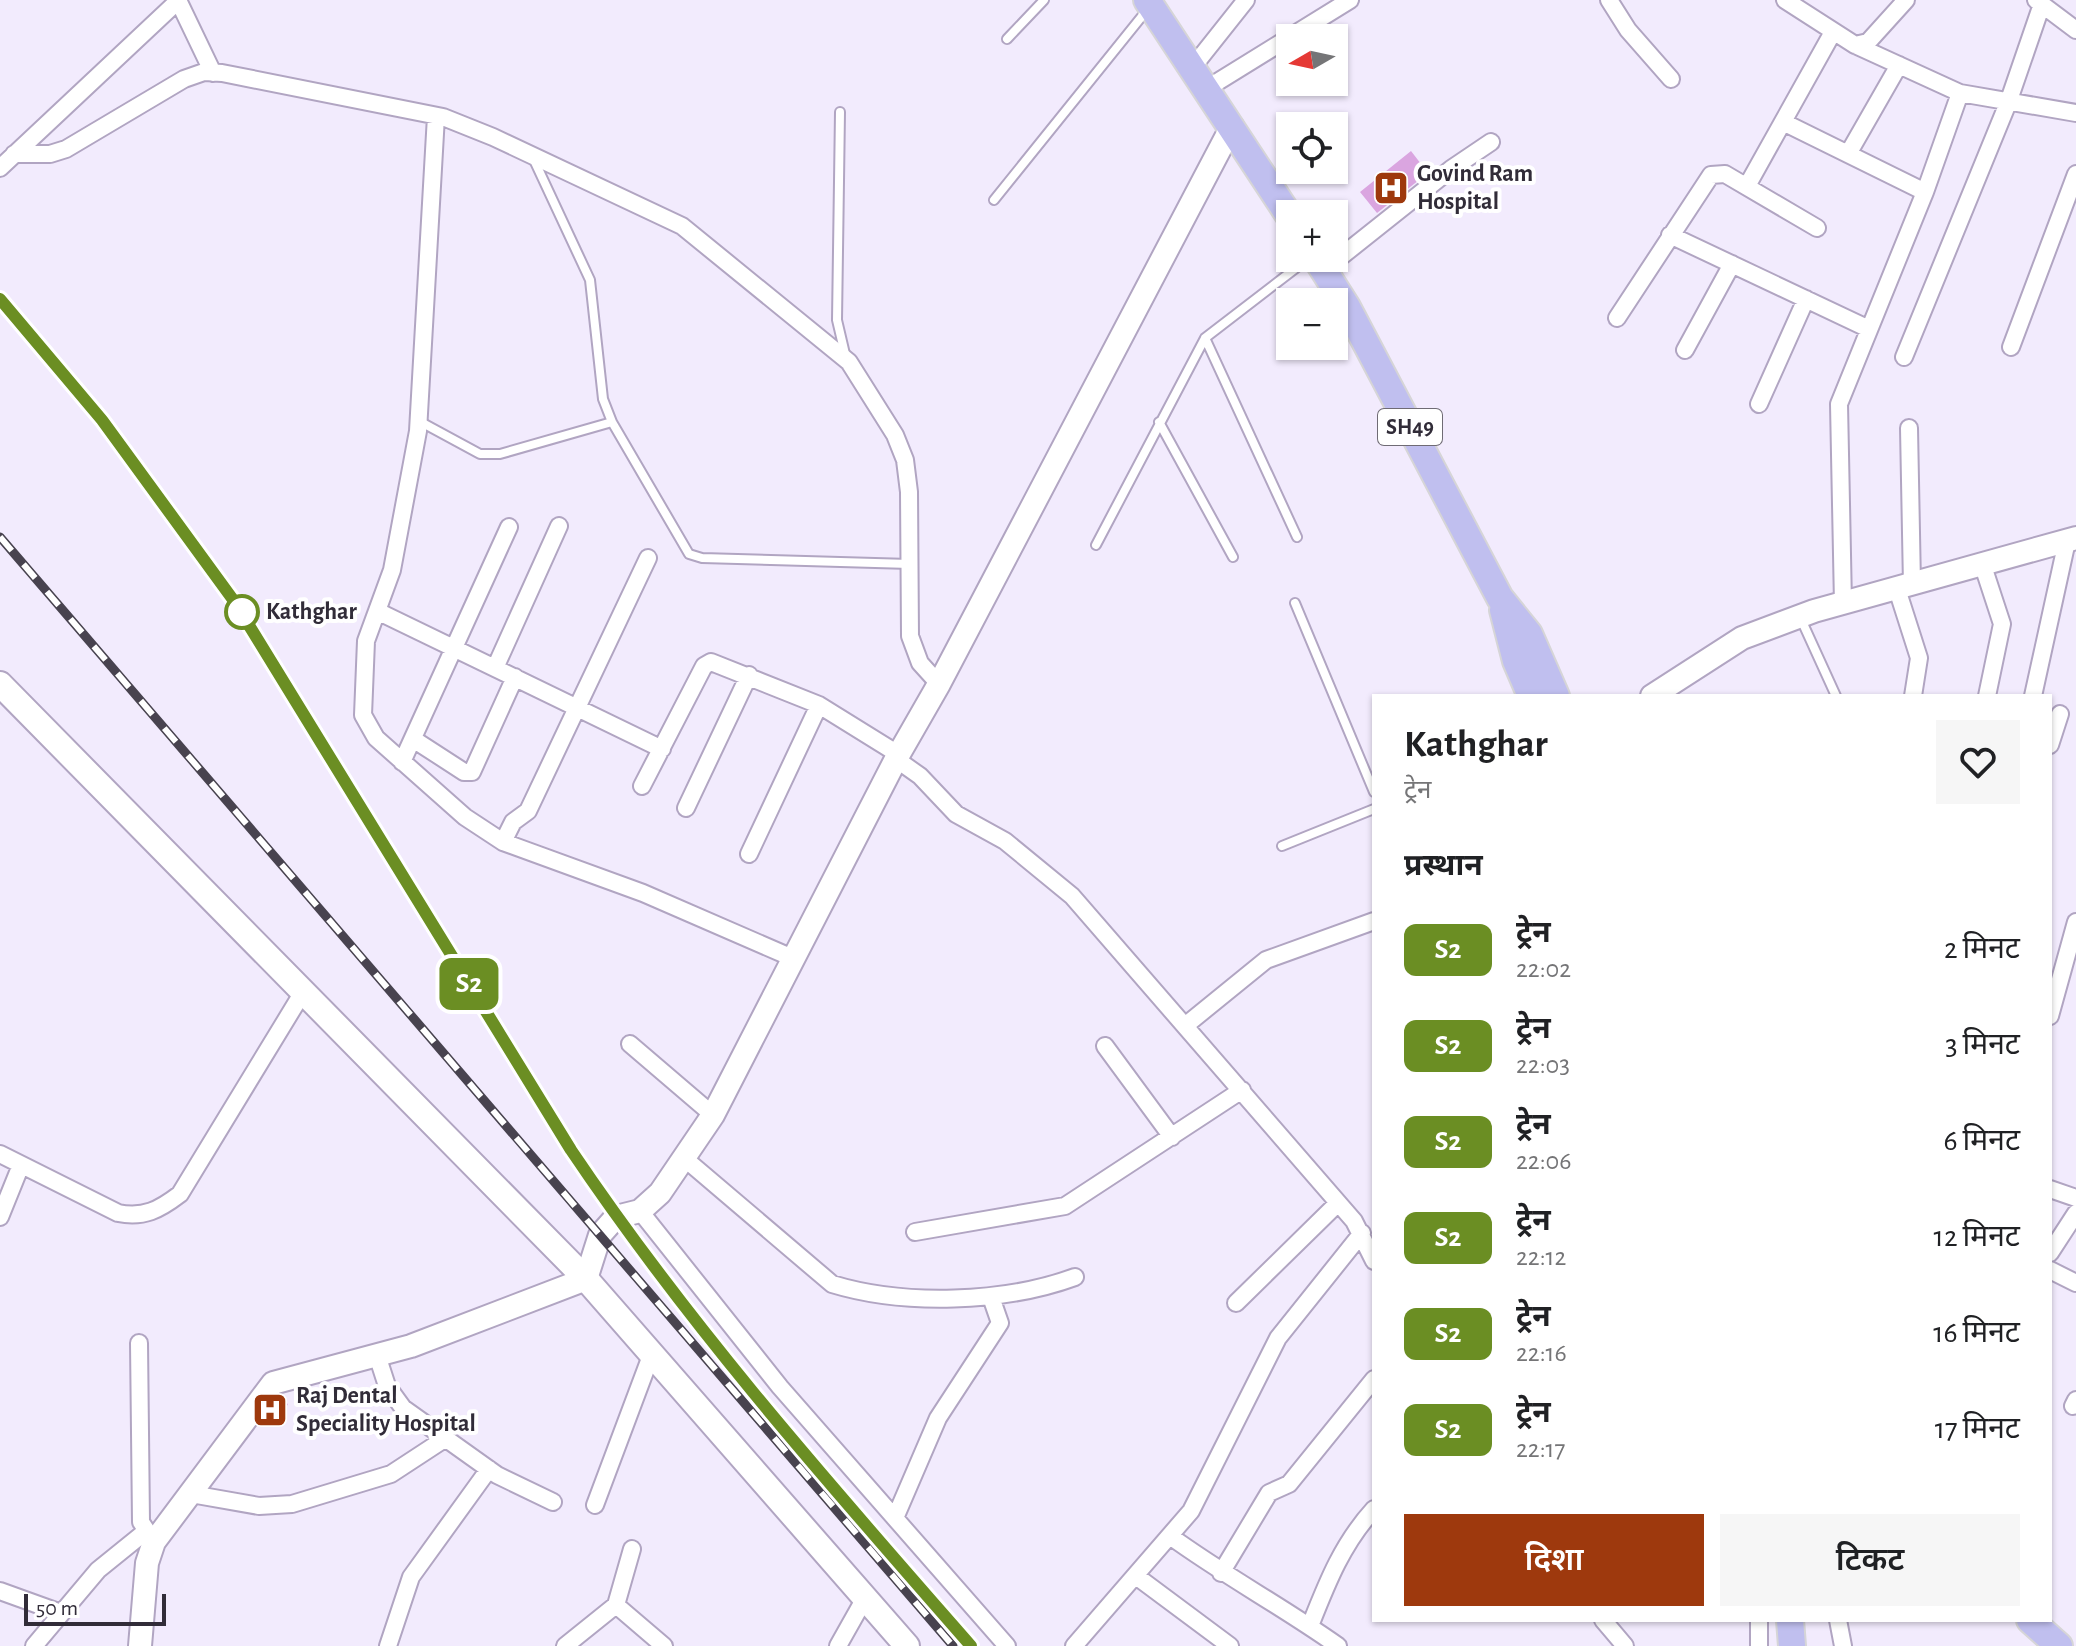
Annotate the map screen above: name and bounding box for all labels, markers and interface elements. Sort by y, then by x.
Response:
north arrow [1276,24,1348,96]
map controls [1276,24,1348,360]
button: locate [1276,112,1348,184]
place label: Govind Ram Hospital [1417,162,1533,214]
hospital icon: Govind Ram Hospital [1372,169,1410,207]
button: + [1276,200,1348,272]
button: − [1276,288,1348,360]
road number: SH49 [1378,409,1442,445]
marker: Kathghar [225,595,259,629]
place label: Kathghar [266,600,357,624]
button: heart [1936,720,2020,804]
text: Kathghar [1404,726,1548,764]
text: ट्रेन [1404,777,1432,803]
text: प्रस्थान [1404,851,1483,881]
text: ट्रेन [1516,918,1551,948]
text: 2 मिनट [1944,934,2020,964]
text: S2 [1434,936,1462,964]
text: 22:02 [1516,956,1571,982]
line badge: S2 [433,958,505,1010]
text: S2 [455,970,483,998]
text: ट्रेन [1516,1014,1551,1044]
text: 3 मिनट [1945,1030,2020,1060]
text: S2 [1434,1032,1462,1060]
text: 22:03 [1516,1052,1570,1078]
text: ट्रेन [1516,1110,1551,1140]
text: 6 मिनट [1943,1126,2020,1156]
text: S2 [1434,1128,1462,1156]
text: 22:06 [1516,1148,1572,1174]
text: ट्रेन [1516,1206,1551,1236]
text: 12 मिनट [1934,1222,2020,1252]
text: S2 [1434,1224,1462,1252]
text: 22:12 [1516,1244,1566,1270]
text: ट्रेन [1516,1302,1551,1332]
text: 16 मिनट [1933,1318,2020,1348]
text: S2 [1434,1320,1462,1348]
text: 22:16 [1516,1340,1567,1366]
place label: Raj Dental Speciality Hospital [296,1384,476,1436]
hospital icon: Raj Dental Speciality Hospital [251,1391,289,1429]
text: ट्रेन [1516,1398,1551,1428]
text: 17 मिनट [1935,1414,2020,1444]
text: S2 [1434,1416,1462,1444]
text: 22:17 [1516,1436,1565,1462]
button: दिशा [1404,1514,1704,1606]
button: टिकट [1720,1514,2020,1606]
scale bar [24,1590,166,1626]
text: 50 m [36,1597,78,1619]

